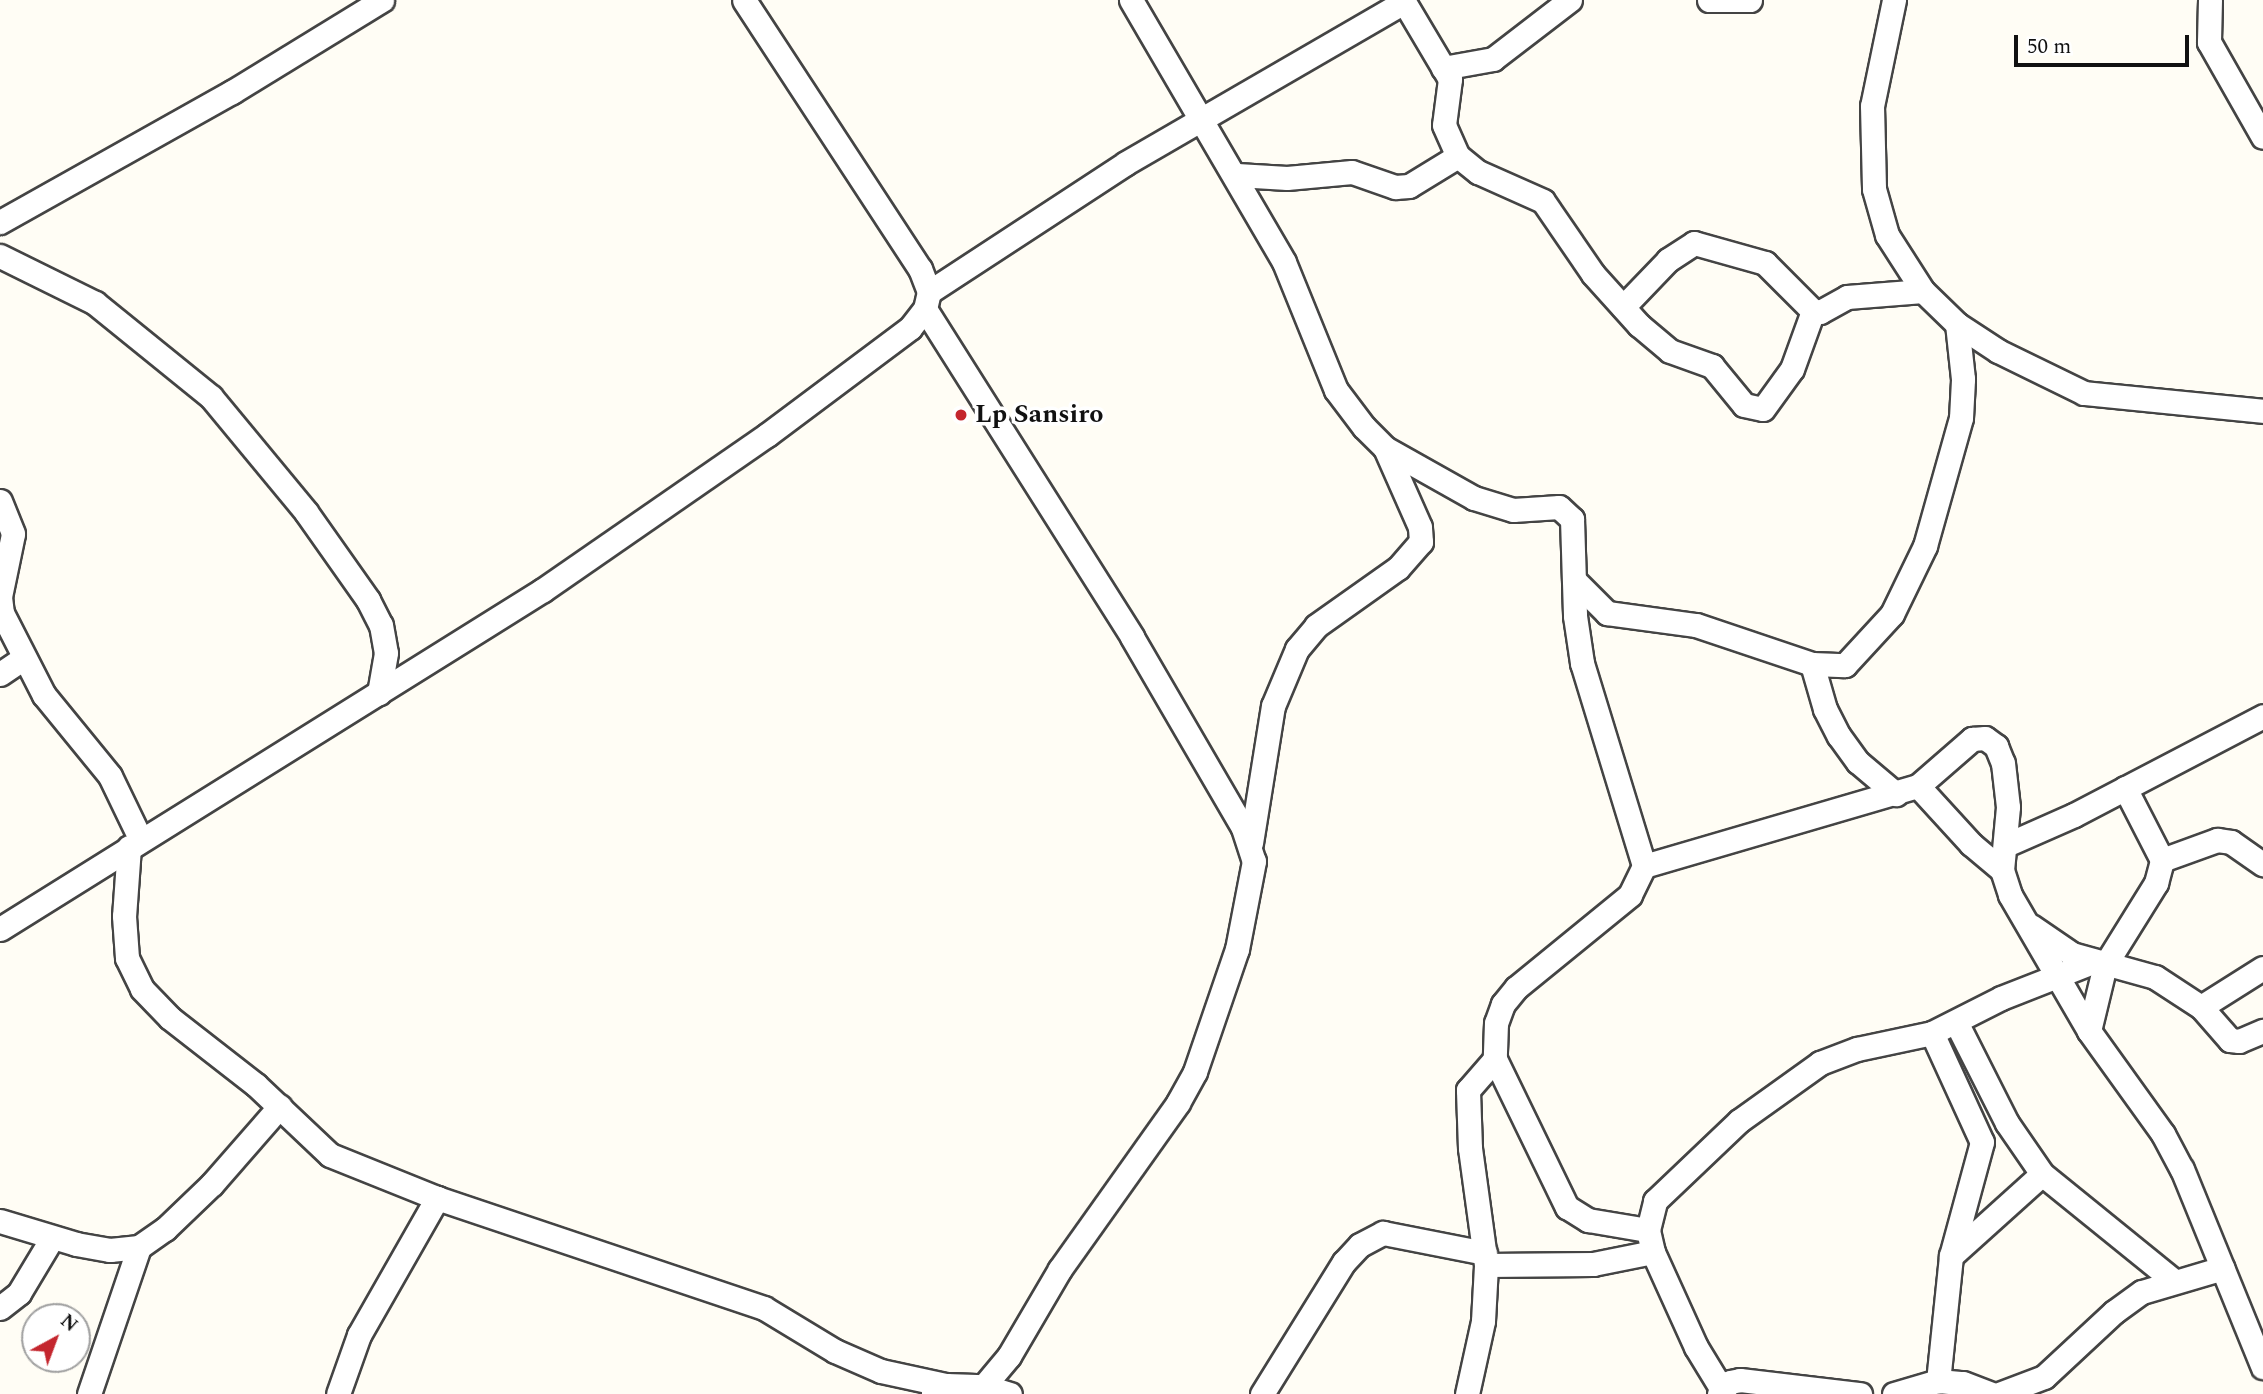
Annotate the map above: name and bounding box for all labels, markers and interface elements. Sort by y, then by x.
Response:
scale bar [2018,21,2193,65]
text: 50 m [2027,31,2071,63]
place label: Lp Sansiro [975,399,1104,431]
marker: Lp Sansiro [953,407,969,423]
north arrow [21,1303,91,1373]
text: N [53,1307,84,1339]

